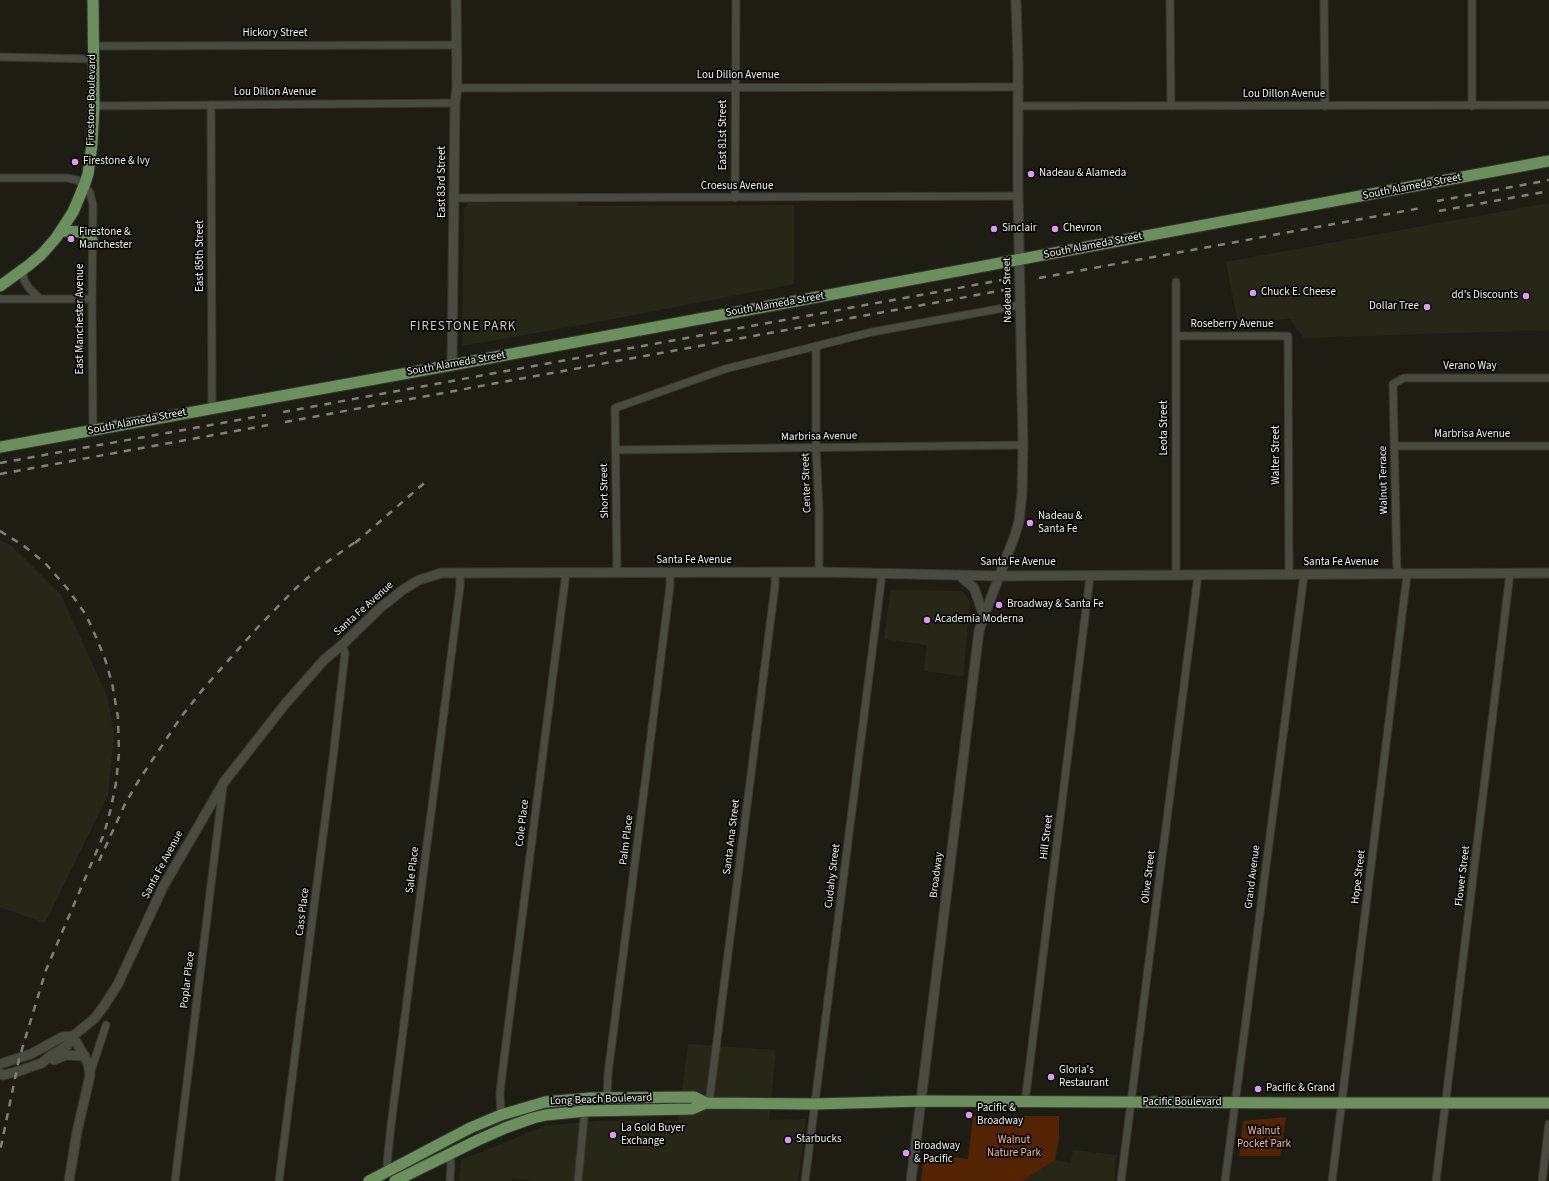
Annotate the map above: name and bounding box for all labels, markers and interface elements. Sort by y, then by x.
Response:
street label: Hickory Street [242,27,308,41]
street label: Firestone Boulevard [85,54,99,146]
street label: Lou Dillon Avenue [697,69,779,83]
street label: Lou Dillon Avenue [234,86,316,100]
street label: Lou Dillon Avenue [1243,88,1325,102]
street label: East 81st Street [717,100,731,170]
street label: East 83rd Street [436,146,450,218]
place label: Firestone & Ivy [83,155,150,169]
marker: Firestone & Ivy [70,157,80,167]
place label: Nadeau & Alameda [1039,167,1126,181]
marker: Nadeau & Alameda [1026,169,1036,179]
street label: South Alameda Street [1362,171,1462,203]
street label: Croesus Avenue [701,180,773,194]
street label: East 85th Street [194,220,208,292]
place label: Sinclair [1002,222,1036,236]
place label: Chevron [1063,222,1102,236]
marker: Sinclair [989,224,999,234]
marker: Chevron [1050,224,1060,234]
place label: Firestone & Manchester [79,226,132,252]
street label: South Alameda Street [1043,230,1143,262]
marker: Firestone & Manchester [66,234,76,244]
street label: Nadeau Street [1001,257,1015,323]
street label: East Manchester Avenue [74,264,88,374]
place label: Chuck E. Cheese [1261,286,1336,300]
marker: Chuck E. Cheese [1248,288,1258,298]
place label: dd's Discounts [1451,289,1518,303]
street label: South Alameda Street [725,290,825,320]
marker: dd's Discounts [1521,291,1531,301]
place label: Dollar Tree [1369,300,1419,314]
marker: Dollar Tree [1422,302,1432,312]
street label: Roseberry Avenue [1191,318,1273,332]
district label: FIRESTONE PARK [410,319,516,335]
street label: South Alameda Street [406,349,506,379]
street label: Verano Way [1443,360,1497,374]
street label: Leota Street [1158,400,1172,456]
street label: South Alameda Street [87,406,187,438]
street label: Walter Street [1270,425,1284,485]
street label: Marbrisa Avenue [1434,428,1510,442]
street label: Marbrisa Avenue [781,430,857,444]
street label: Walnut Terrace [1377,446,1391,514]
street label: Center Street [799,453,815,513]
street label: Short Street [598,463,612,519]
place label: Nadeau & Santa Fe [1038,510,1082,536]
marker: Nadeau & Santa Fe [1025,518,1035,528]
street label: Santa Fe Avenue [656,554,732,568]
street label: Santa Fe Avenue [980,556,1056,570]
street label: Santa Fe Avenue [1303,556,1379,570]
street label: Santa Fe Avenue [332,579,396,639]
place label: Broadway & Santa Fe [1007,598,1104,612]
marker: Broadway & Santa Fe [994,600,1004,610]
place label: Academia Moderna [935,613,1023,627]
marker: Academia Moderna [922,615,932,625]
street label: Cole Place [514,799,532,847]
street label: Santa Ana Street [721,799,743,875]
street label: Palm Place [617,814,637,866]
street label: Hill Street [1038,814,1056,860]
street label: Santa Fe Avenue [139,829,187,901]
street label: Cudahy Street [823,843,843,909]
street label: Grand Avenue [1243,844,1263,910]
street label: Flower Street [1453,845,1473,907]
street label: Sale Place [404,846,422,894]
street label: Hope Street [1349,849,1369,905]
street label: Olive Street [1139,850,1159,904]
street label: Broadway [928,851,946,899]
street label: Cass Place [294,887,312,937]
street label: Poplar Place [178,951,198,1009]
place label: Gloria's Restaurant [1059,1064,1109,1090]
marker: Gloria's Restaurant [1046,1072,1056,1082]
place label: Pacific & Grand [1266,1082,1335,1096]
marker: Pacific & Grand [1253,1084,1263,1094]
street label: Long Beach Boulevard [550,1092,652,1108]
street label: Pacific Boulevard [1142,1096,1222,1110]
place label: Pacific & Broadway [977,1102,1023,1128]
marker: Pacific & Broadway [964,1110,974,1120]
place label: La Gold Buyer Exchange [621,1122,685,1148]
park label: Walnut Pocket Park [1237,1125,1291,1151]
marker: La Gold Buyer Exchange [608,1130,618,1140]
place label: Starbucks [796,1133,842,1147]
park label: Walnut Nature Park [987,1134,1041,1160]
marker: Starbucks [783,1135,793,1145]
place label: Broadway & Pacific [914,1140,960,1166]
marker: Broadway & Pacific [901,1148,911,1158]

